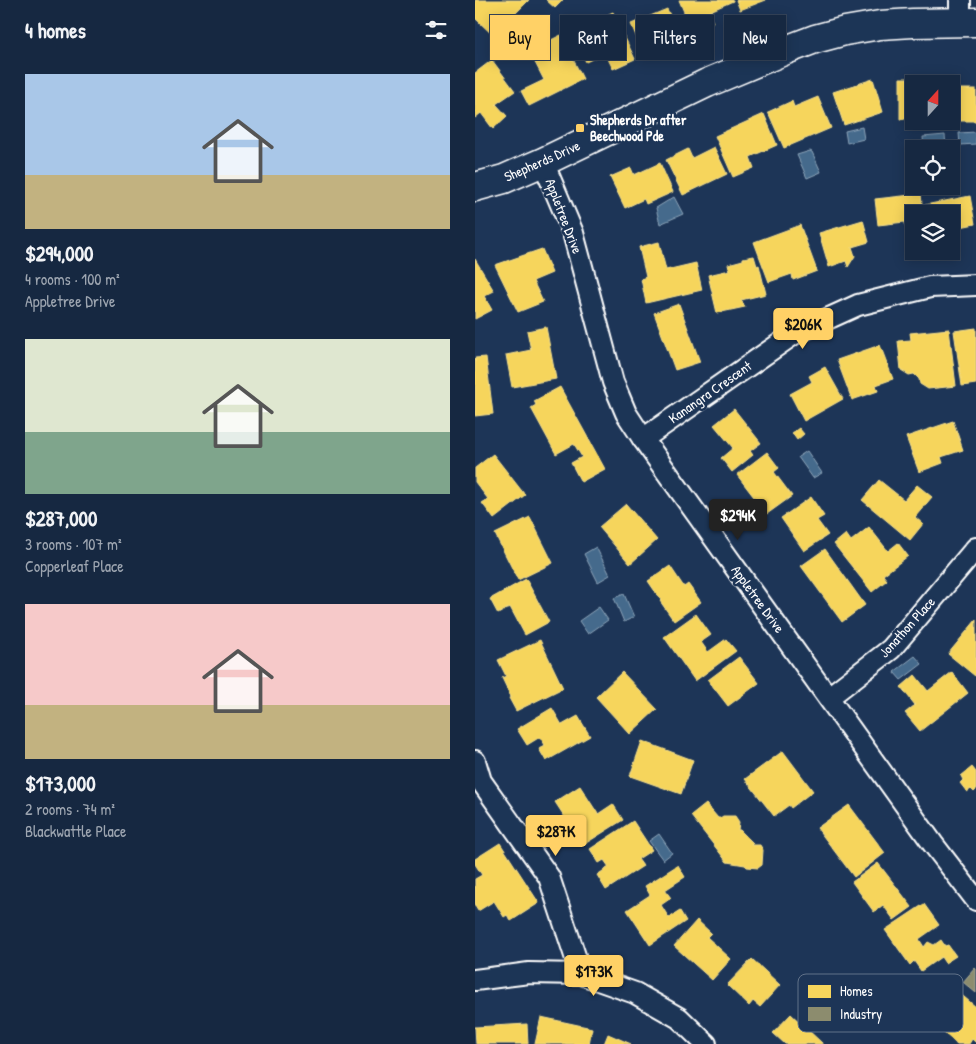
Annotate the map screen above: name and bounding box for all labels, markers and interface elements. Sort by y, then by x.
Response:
chip: Buy [490,15,550,60]
chip: Rent [560,15,626,60]
chip: Filters [636,15,714,60]
chip: New [724,15,786,60]
text: 4 homes [25,16,86,45]
icon: filters [422,16,450,44]
north arrow [905,75,960,130]
map controls [905,75,960,260]
icon: home [193,106,283,196]
place label: Shepherds Dr after Beechwood Pde [590,110,687,145]
marker: Shepherds Dr after Beechwood Pde [574,122,586,134]
street label: Shepherds Drive [501,135,584,187]
button: locate [905,140,960,195]
street label: Appletree Drive [541,176,588,257]
button: layers [905,205,960,260]
text: $294,000 [25,239,94,268]
text: 4 rooms · 100 m² [25,268,120,290]
text: Appletree Drive [25,290,115,312]
pin: $206K [768,308,838,350]
text: $206K [784,313,822,335]
street label: Kanangra Crescent [664,356,756,428]
icon: home [193,371,283,461]
pin: $294K [703,498,773,541]
text: $287,000 [25,504,97,533]
text: $294K [720,504,756,526]
text: 3 rooms · 107 m² [25,533,122,555]
text: Copperleaf Place [25,555,124,577]
street label: Appletree Drive [727,561,790,637]
street label: Jonathon Place [874,592,939,661]
icon: home [193,636,283,726]
text: $173,000 [25,769,96,798]
text: 2 rooms · 74 m² [25,798,115,820]
pin: $287K [521,814,591,857]
text: Blackwattle Place [25,820,126,842]
text: $287K [537,820,575,842]
pin: $173K [559,954,629,997]
text: $173K [575,960,613,982]
legend [798,974,963,1032]
text: Homes [840,981,873,1000]
text: Industry [840,1004,882,1024]

